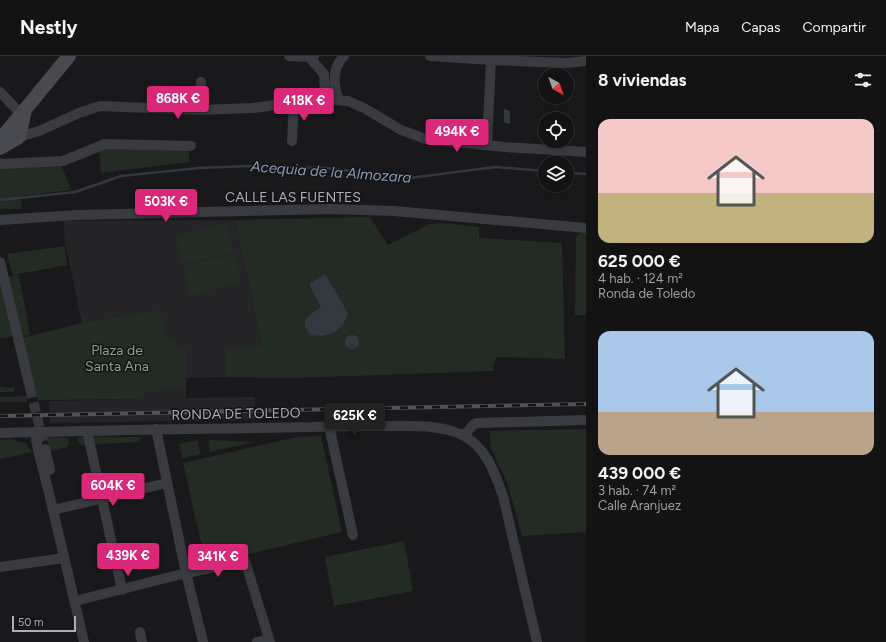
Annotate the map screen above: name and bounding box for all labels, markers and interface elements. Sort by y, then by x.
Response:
text: Nestly [20,16,77,39]
text: Mapa [685,19,719,36]
text: Capas [741,19,780,36]
text: Compartir [802,19,866,36]
north arrow [538,68,574,104]
map controls [538,68,574,192]
icon: filters [852,69,874,91]
text: 8 viviendas [598,70,686,90]
pin: 868K € [145,86,211,120]
pin: 418K € [271,88,337,122]
text: 868K € [156,91,200,106]
text: 418K € [283,93,325,108]
button: locate [538,112,574,148]
pin: 494K € [424,119,490,153]
text: 494K € [435,124,479,139]
icon: home [700,145,772,217]
button: layers [538,156,574,192]
water label: Acequia de la Almozara [249,157,412,187]
pin: 503K € [133,189,199,223]
street label: CALLE LAS FUENTES [225,189,361,206]
text: 503K € [144,194,188,209]
text: 625 000 € [598,251,681,271]
text: 4 hab. · 124 m² [598,271,683,286]
text: Ronda de Toledo [598,286,695,301]
park label: Plaza de Santa Ana [85,342,149,375]
icon: home [700,357,772,429]
pin: 625K € [322,403,388,437]
street label: RONDA DE TOLEDO [171,404,301,424]
text: 625K € [333,408,377,423]
text: 439 000 € [598,463,681,483]
pin: 604K € [80,473,146,507]
text: 604K € [91,478,135,493]
text: 3 hab. · 74 m² [598,483,676,498]
text: Calle Aranjuez [598,498,681,513]
pin: 439K € [95,543,161,577]
pin: 341K € [185,544,251,578]
text: 439K € [106,548,150,563]
text: 341K € [197,549,239,564]
scale bar [12,614,76,633]
text: 50 m [18,616,43,629]

